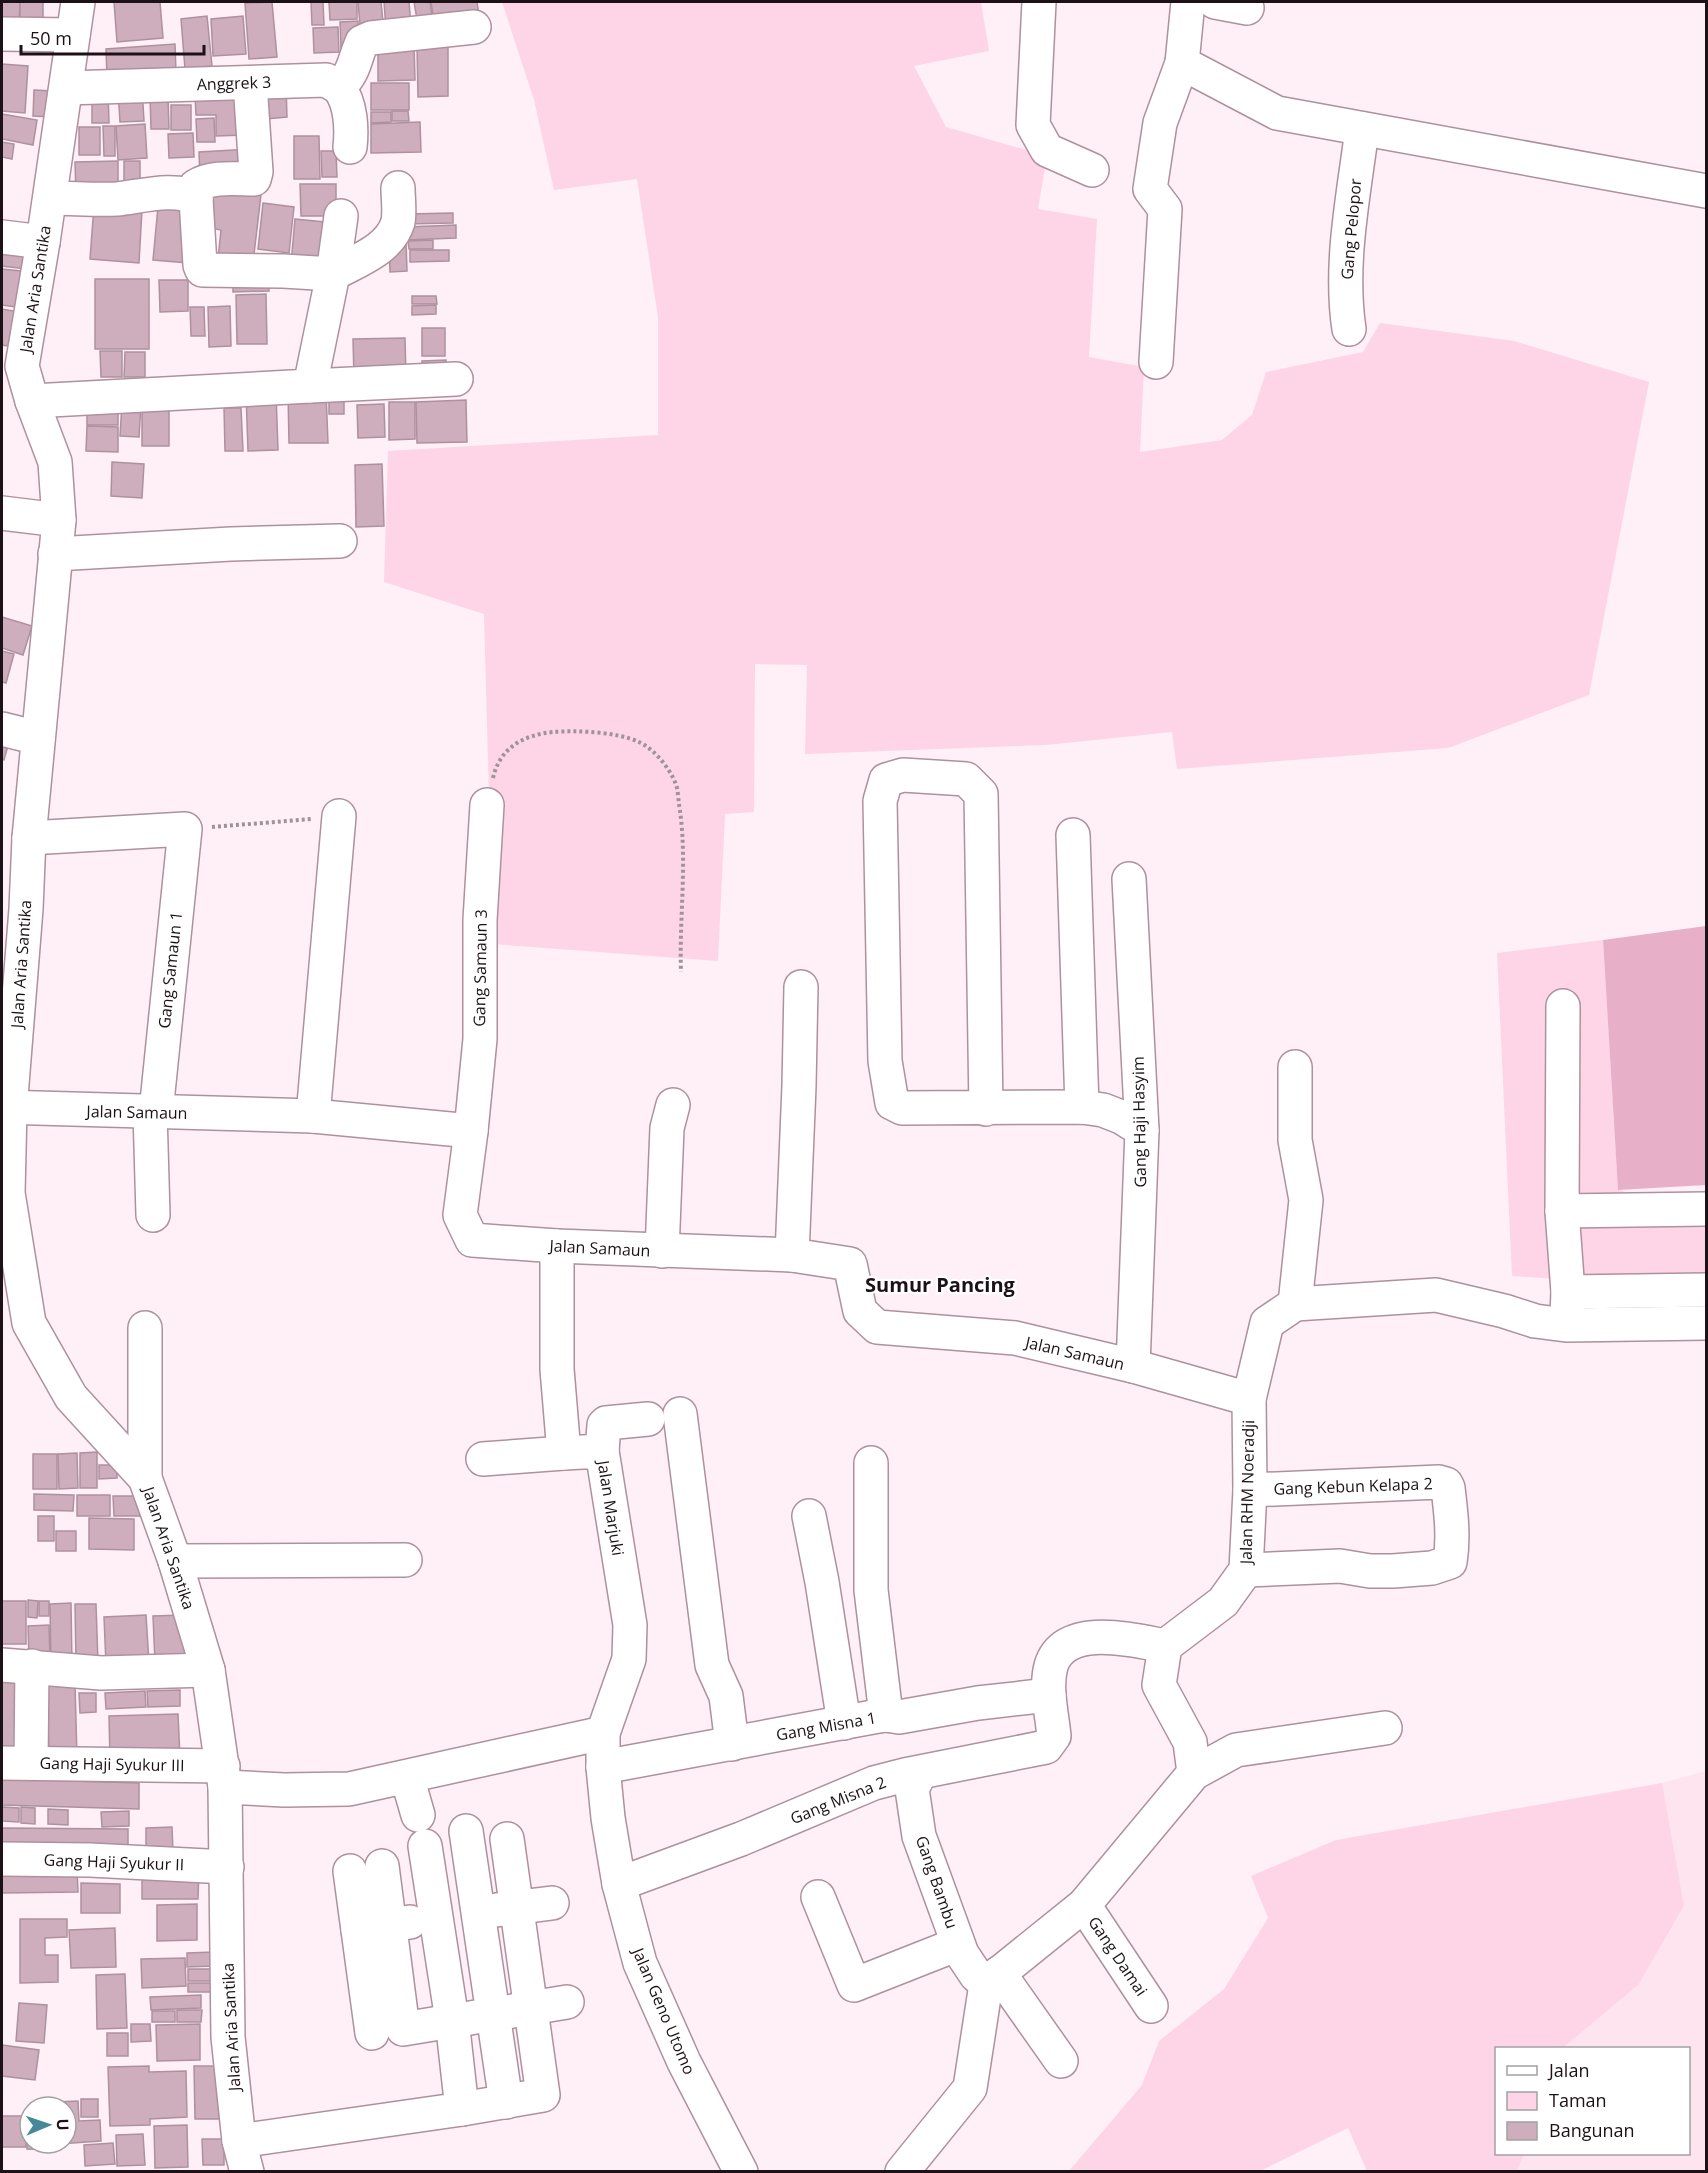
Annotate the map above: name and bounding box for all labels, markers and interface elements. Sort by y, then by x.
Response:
scale bar [21,18,204,56]
text: 50 m [30,26,72,50]
street label: Anggrek 3 [196,71,272,95]
street label: Gang Pelopor [1336,177,1366,280]
street label: Jalan Aria Santika [14,224,56,356]
street label: Jalan Aria Santika [5,899,36,1031]
street label: Gang Samaun 3 [468,909,492,1027]
street label: Gang Samaun 1 [153,910,187,1030]
street label: Gang Haji Hasyim [1127,1056,1151,1188]
street label: Jalan Samaun [84,1100,188,1124]
street label: Jalan Samaun [547,1234,651,1262]
district label: Sumur Pancing [865,1271,1016,1298]
street label: Jalan Samaun [1021,1330,1127,1375]
street label: Jalan RHM Noeradji [1235,1420,1259,1566]
street label: Jalan Marjuki [592,1457,629,1557]
street label: Gang Kebun Kelapa 2 [1273,1472,1433,1500]
street label: Jalan Aria Santika [137,1482,200,1612]
street label: Gang Misna 1 [774,1706,878,1746]
street label: Gang Haji Syukur III [39,1752,185,1776]
street label: Gang Misna 2 [787,1771,889,1829]
street label: Gang Bambu [911,1833,963,1931]
street label: Gang Haji Syukur II [43,1849,185,1875]
street label: Gang Damai [1083,1912,1153,2000]
street label: Jalan Geno Utomo [627,1942,701,2078]
street label: Jalan Aria Santika [217,1962,245,2094]
legend [1495,2047,1690,2155]
text: Jalan [1547,2058,1589,2082]
text: Taman [1549,2088,1607,2112]
north arrow [18,2095,78,2155]
text: U [52,2118,74,2131]
text: Bangunan [1549,2118,1635,2142]

